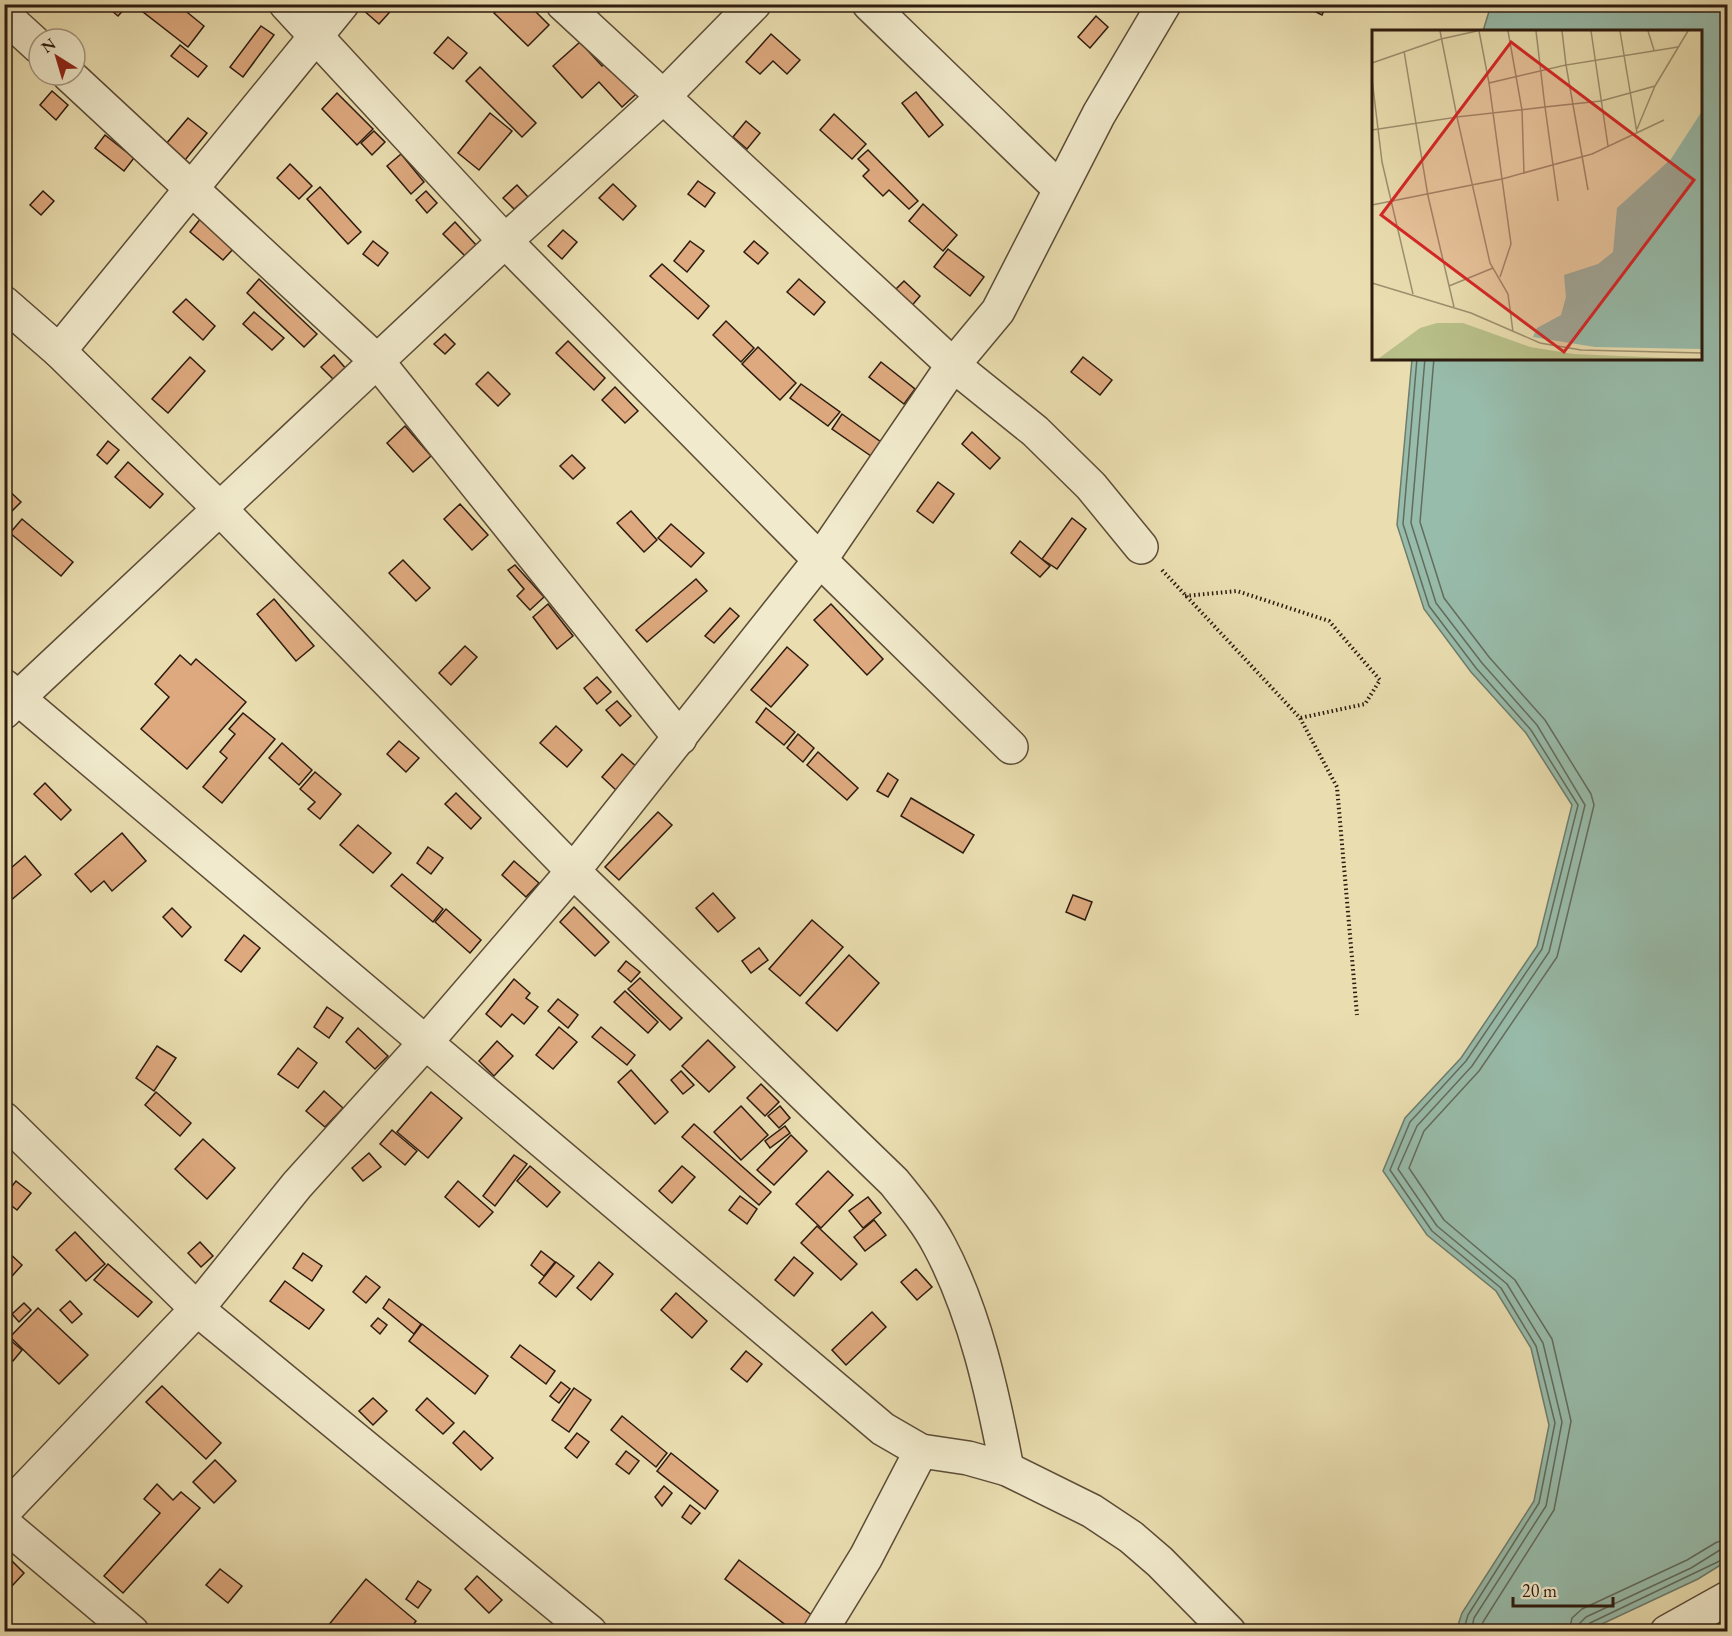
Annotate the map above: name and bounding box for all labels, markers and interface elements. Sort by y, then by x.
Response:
north arrow [27,27,87,87]
inset map [1372,30,1702,360]
text: N [37,33,60,58]
scale bar [1513,1570,1614,1608]
text: 20 m [1522,1579,1557,1602]

